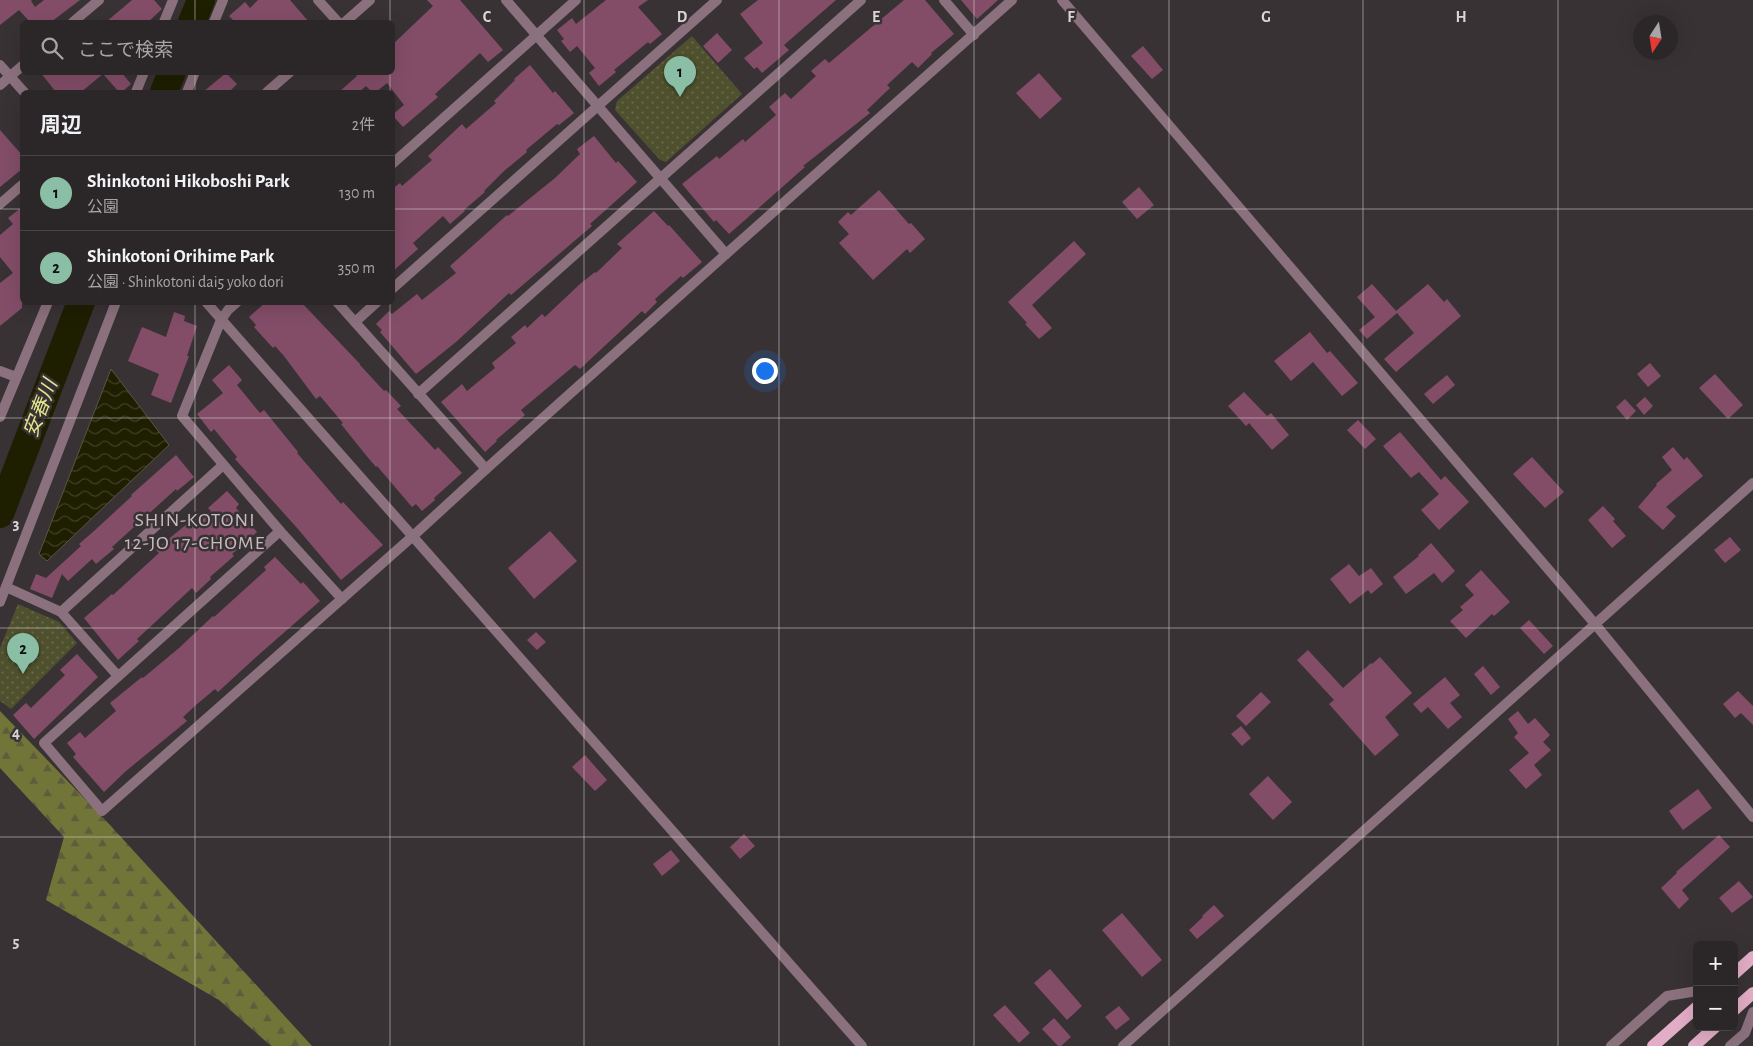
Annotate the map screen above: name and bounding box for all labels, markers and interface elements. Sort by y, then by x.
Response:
text: C [483,9,492,25]
text: D [677,9,688,25]
text: E [872,9,880,25]
text: F [1067,9,1075,25]
text: G [1261,9,1271,25]
text: H [1455,9,1467,25]
north arrow [1633,15,1678,60]
search box [20,20,395,75]
icon: search [38,34,66,62]
text: ここで検索 [78,41,173,60]
pin: 1 [664,56,696,97]
text: 周辺 [40,115,82,136]
text: 2件 [352,117,375,133]
text: Shinkotoni Hikoboshi Park [87,172,290,191]
text: 1 [53,185,59,201]
text: 130 m [339,185,375,201]
text: 公園 [87,199,119,215]
text: Shinkotoni Orihime Park [87,247,274,266]
text: 2 [52,260,60,276]
text: 350 m [338,260,375,276]
text: 公園 · Shinkotoni dai5 yoko dori [87,274,284,290]
your location [752,358,778,384]
water label: 安春川 [20,375,62,440]
district label: SHIN-KOTONI 12-JO 17-CHOME [125,510,265,553]
text: 3 [13,516,20,532]
pin: 2 [7,633,39,674]
text: 4 [12,725,20,741]
text: 5 [13,934,20,950]
map controls [1693,941,1738,1031]
button: + [1693,941,1738,986]
button: − [1693,986,1738,1031]

